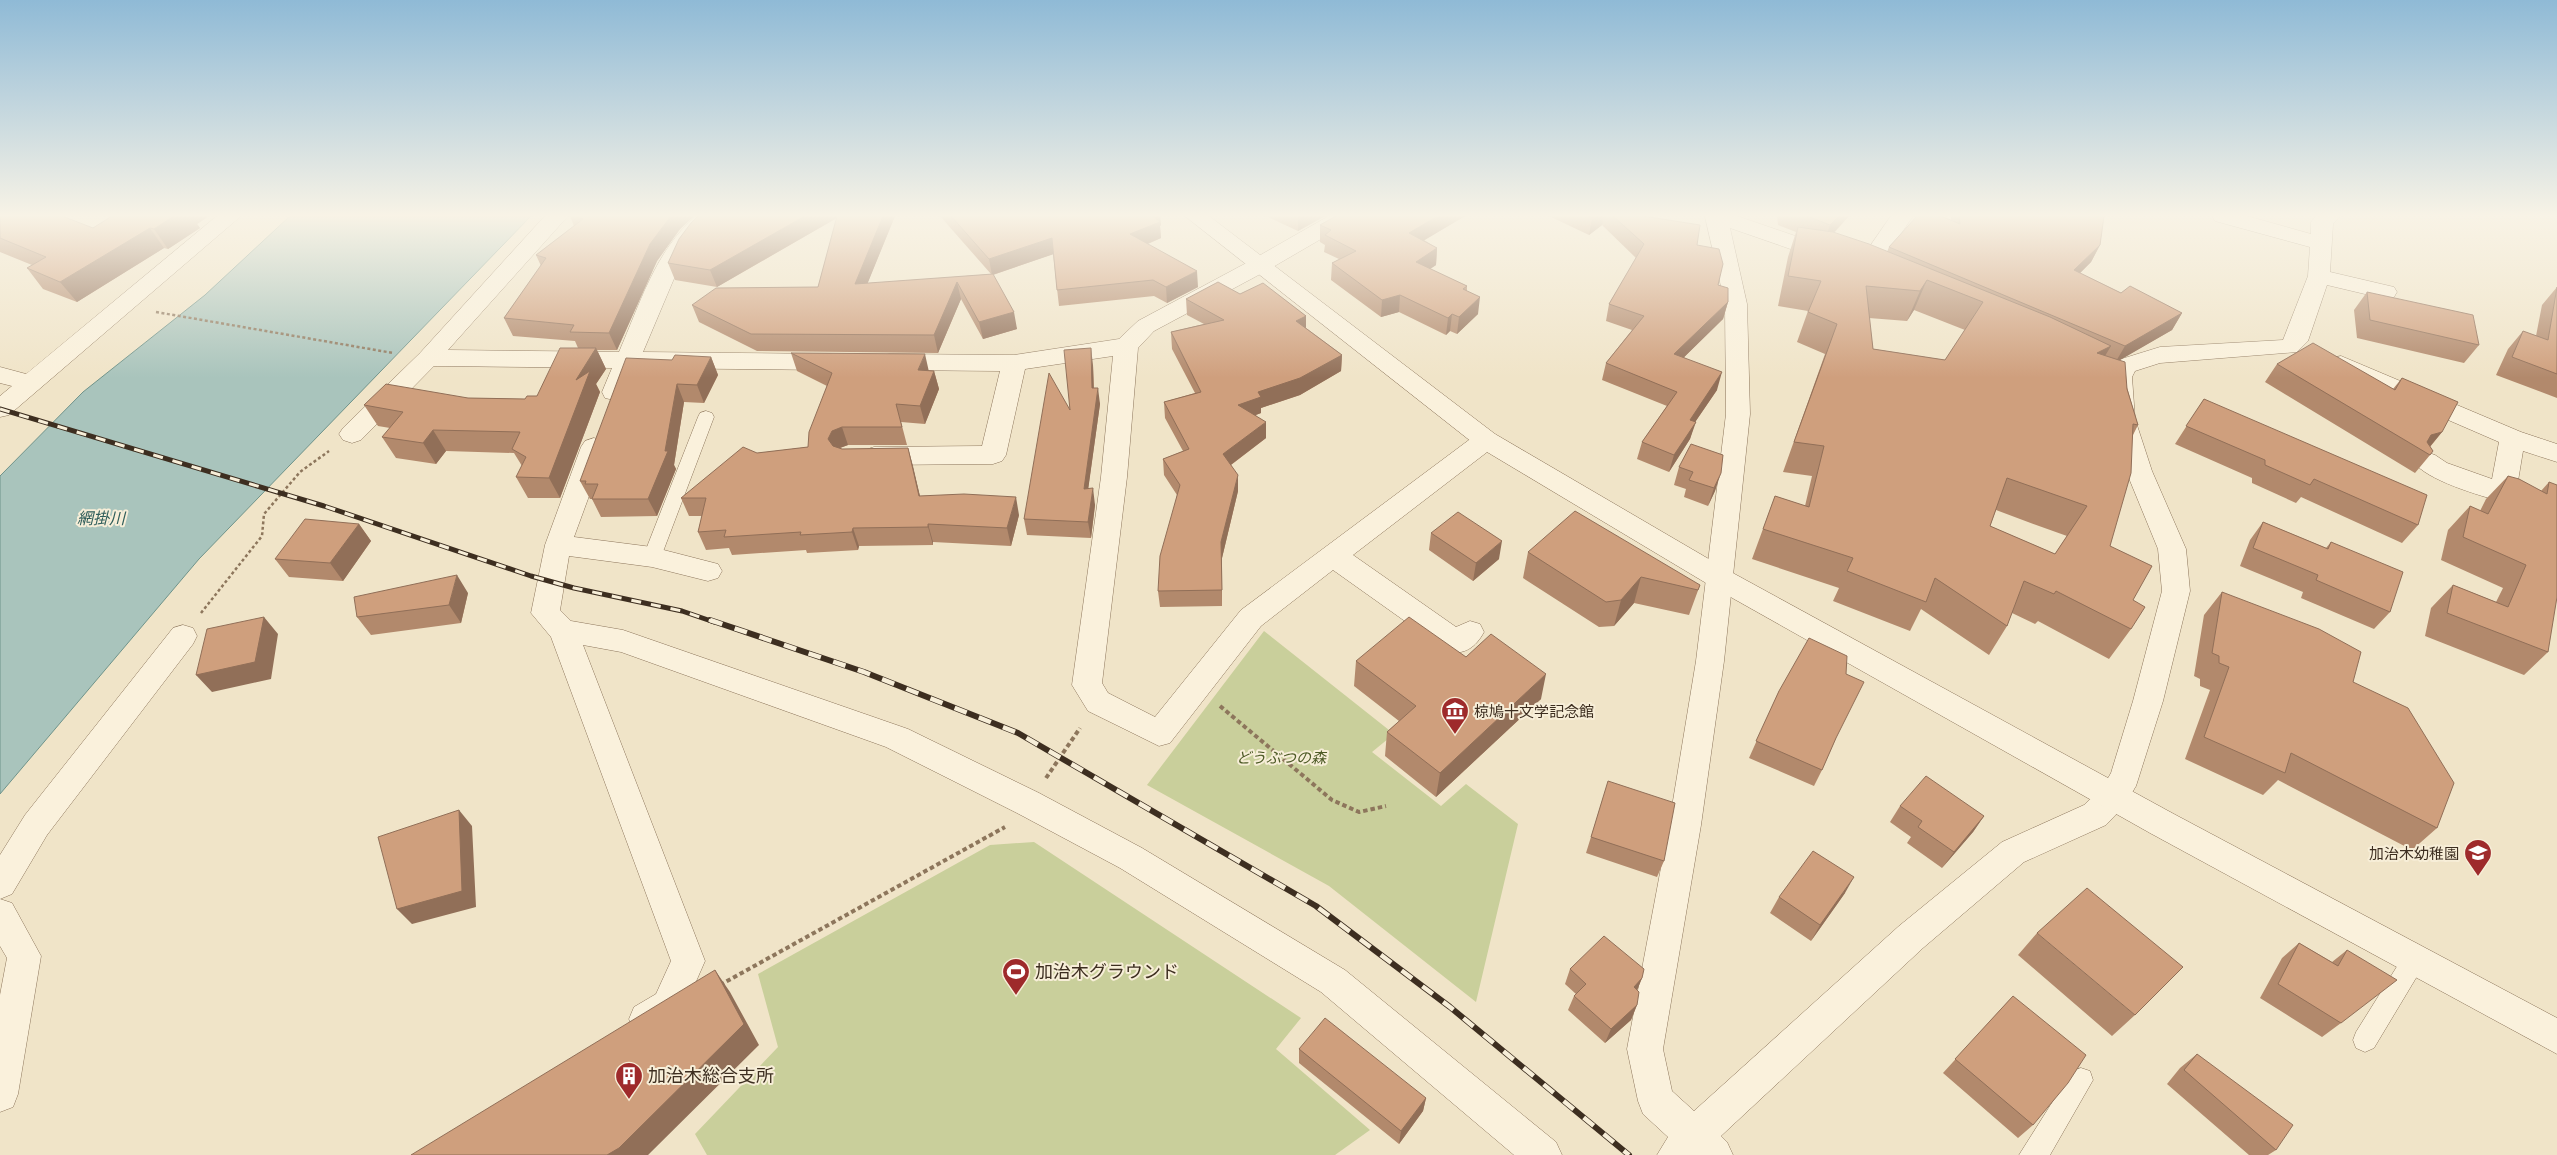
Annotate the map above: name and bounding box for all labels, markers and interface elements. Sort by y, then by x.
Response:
water label: 網掛川 [77,508,127,528]
museum icon: 椋鳩十文学記念館 [1440,696,1470,735]
place label: 椋鳩十文学記念館 [1474,702,1594,721]
park label: どうぶつの森 [1236,748,1328,767]
school or university icon: 加治木幼稚園 [2463,838,2493,877]
place label: 加治木幼稚園 [2369,844,2459,863]
sports icon: 加治木グラウンド [1001,957,1031,996]
place label: 加治木グラウンド [1035,961,1179,983]
building icon: 加治木総合支所 [614,1061,644,1100]
place label: 加治木総合支所 [648,1065,774,1087]

